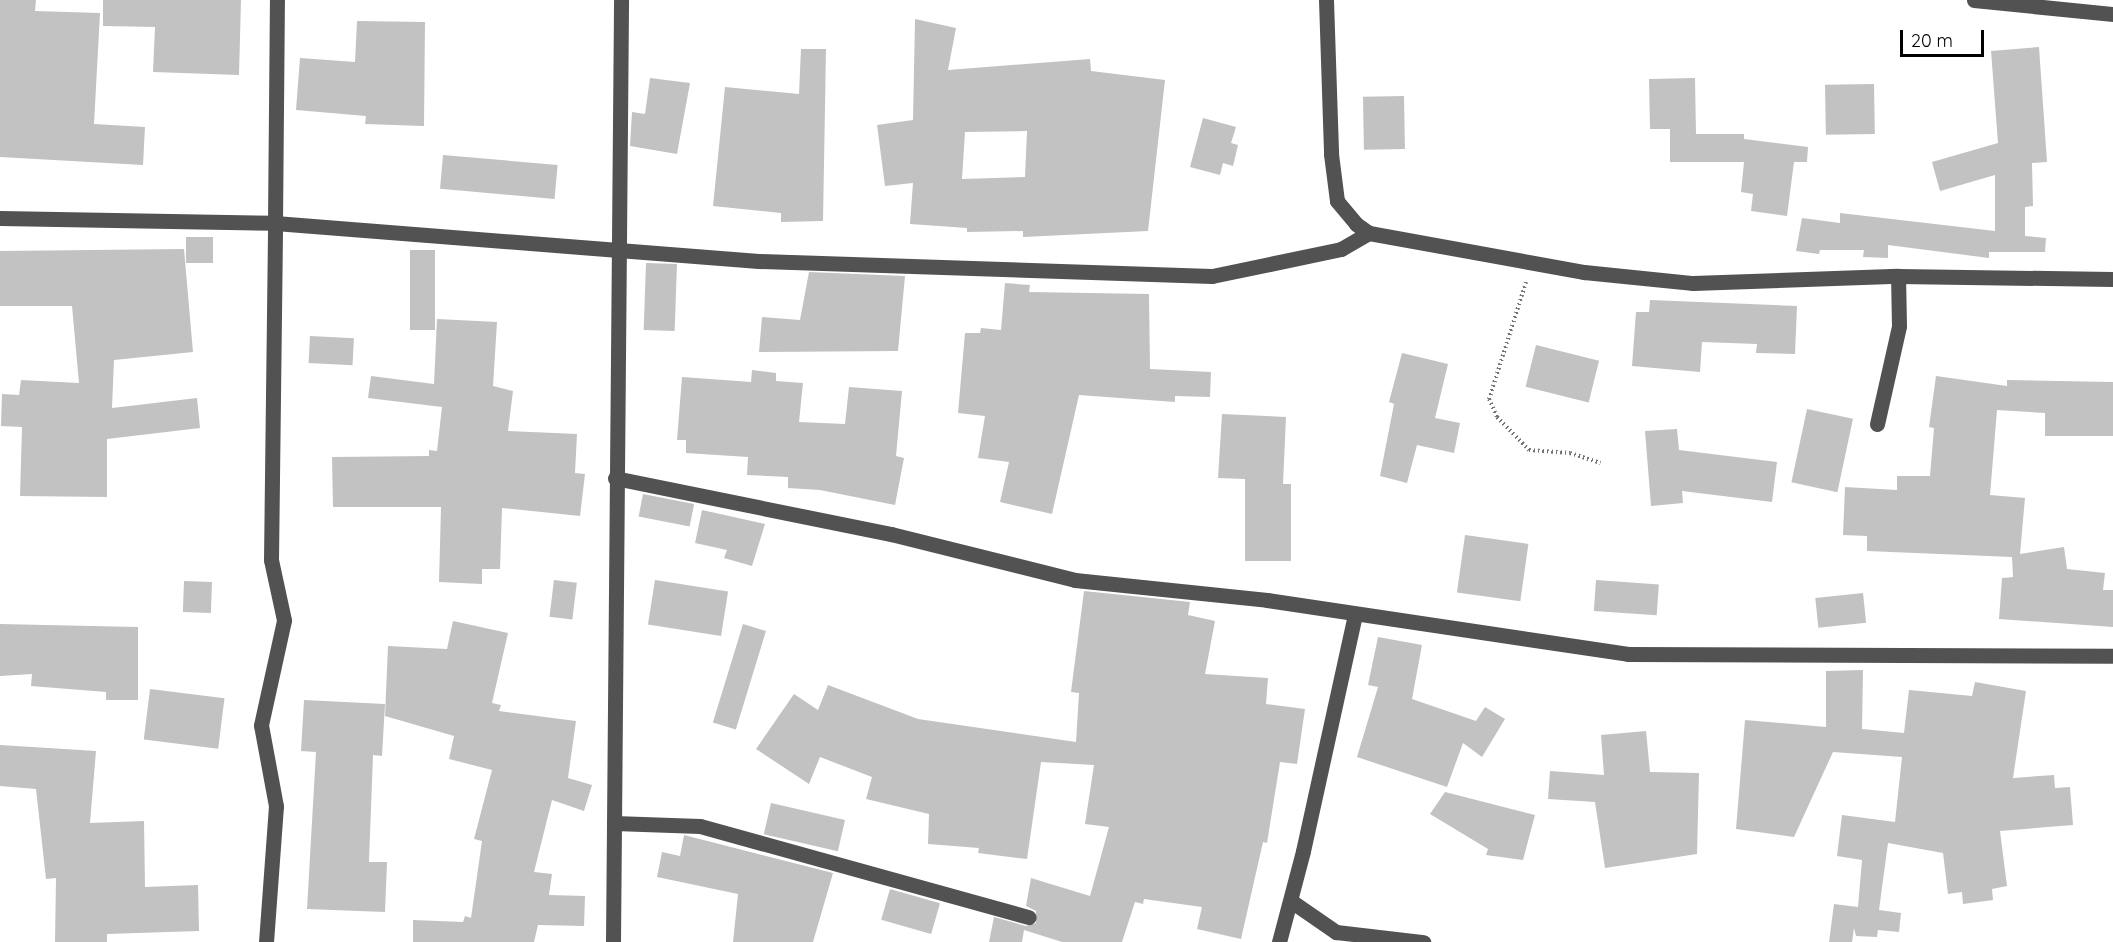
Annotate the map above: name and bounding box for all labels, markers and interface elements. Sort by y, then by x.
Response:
scale bar [1903,18,1987,56]
text: 20 m [1911,29,1953,52]

